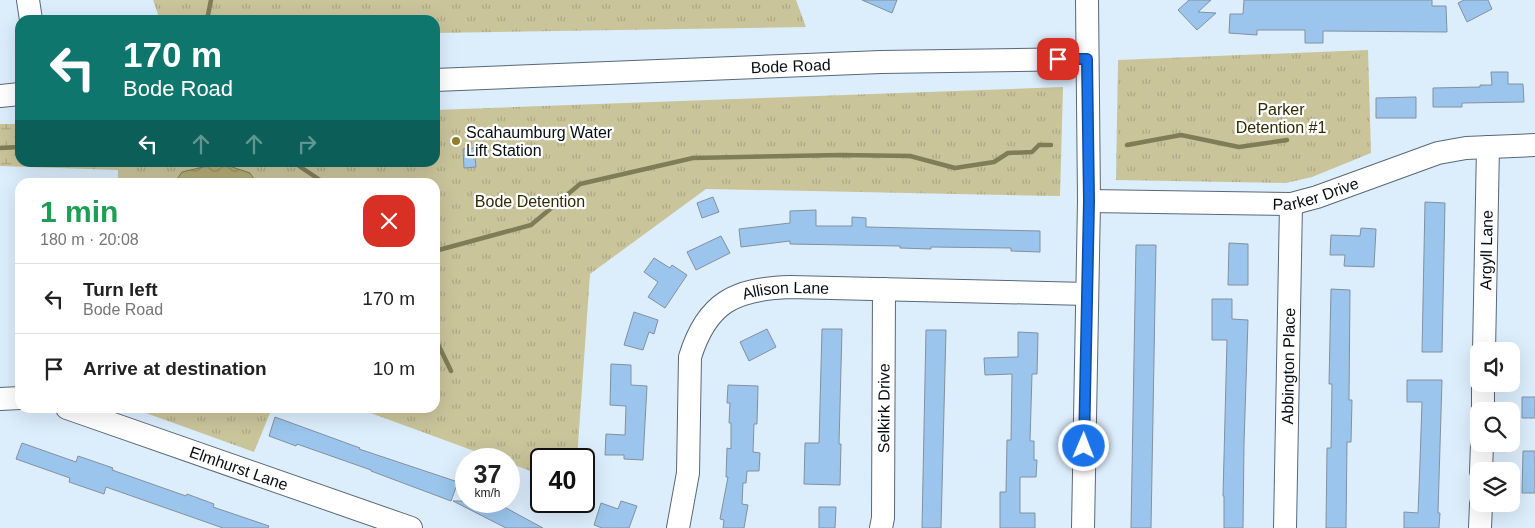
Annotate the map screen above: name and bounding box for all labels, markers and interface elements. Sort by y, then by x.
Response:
icon: left [40,35,105,100]
text: 170 m [123,35,222,74]
pin [1037,38,1079,80]
icon: arrive [1044,45,1072,73]
street label: Bode Road [750,56,831,76]
text: Bode Road [123,76,233,101]
park label: Parker Detention #1 [1236,101,1326,136]
place label: Scahaumburg Water Lift Station [466,124,613,159]
icon: left [134,130,162,158]
icon: ahead [187,130,215,158]
icon: ahead [240,130,268,158]
icon: right [293,130,321,158]
marker: Scahaumburg Water Lift Station [450,135,462,147]
street label: Parker Drive [1272,175,1361,213]
park label: Bode Detention [475,193,585,210]
text: 1 min [40,195,118,228]
button: close [363,195,415,247]
street label: Argyll Lane [1477,210,1496,290]
text: 180 m · 20:08 [40,231,139,248]
text: Turn left [83,279,158,300]
street label: Allison Lane [740,279,829,303]
icon: left [40,285,68,313]
text: 170 m [362,288,415,309]
text: Bode Road [83,301,163,318]
street label: Abbington Place [1279,307,1298,424]
map controls [1470,342,1520,512]
button: sound [1470,342,1520,392]
icon: arrive [40,355,68,383]
text: Arrive at destination [83,358,267,379]
text: 10 m [373,358,415,379]
street label: Selkirk Drive [875,363,893,453]
button: search [1470,402,1520,452]
position arrow [1057,419,1109,471]
street label: Elmhurst Lane [187,443,290,493]
speed limit sign: 40 [530,448,595,513]
text: 37 [474,460,501,488]
button: layers [1470,462,1520,512]
text: km/h [474,486,501,500]

